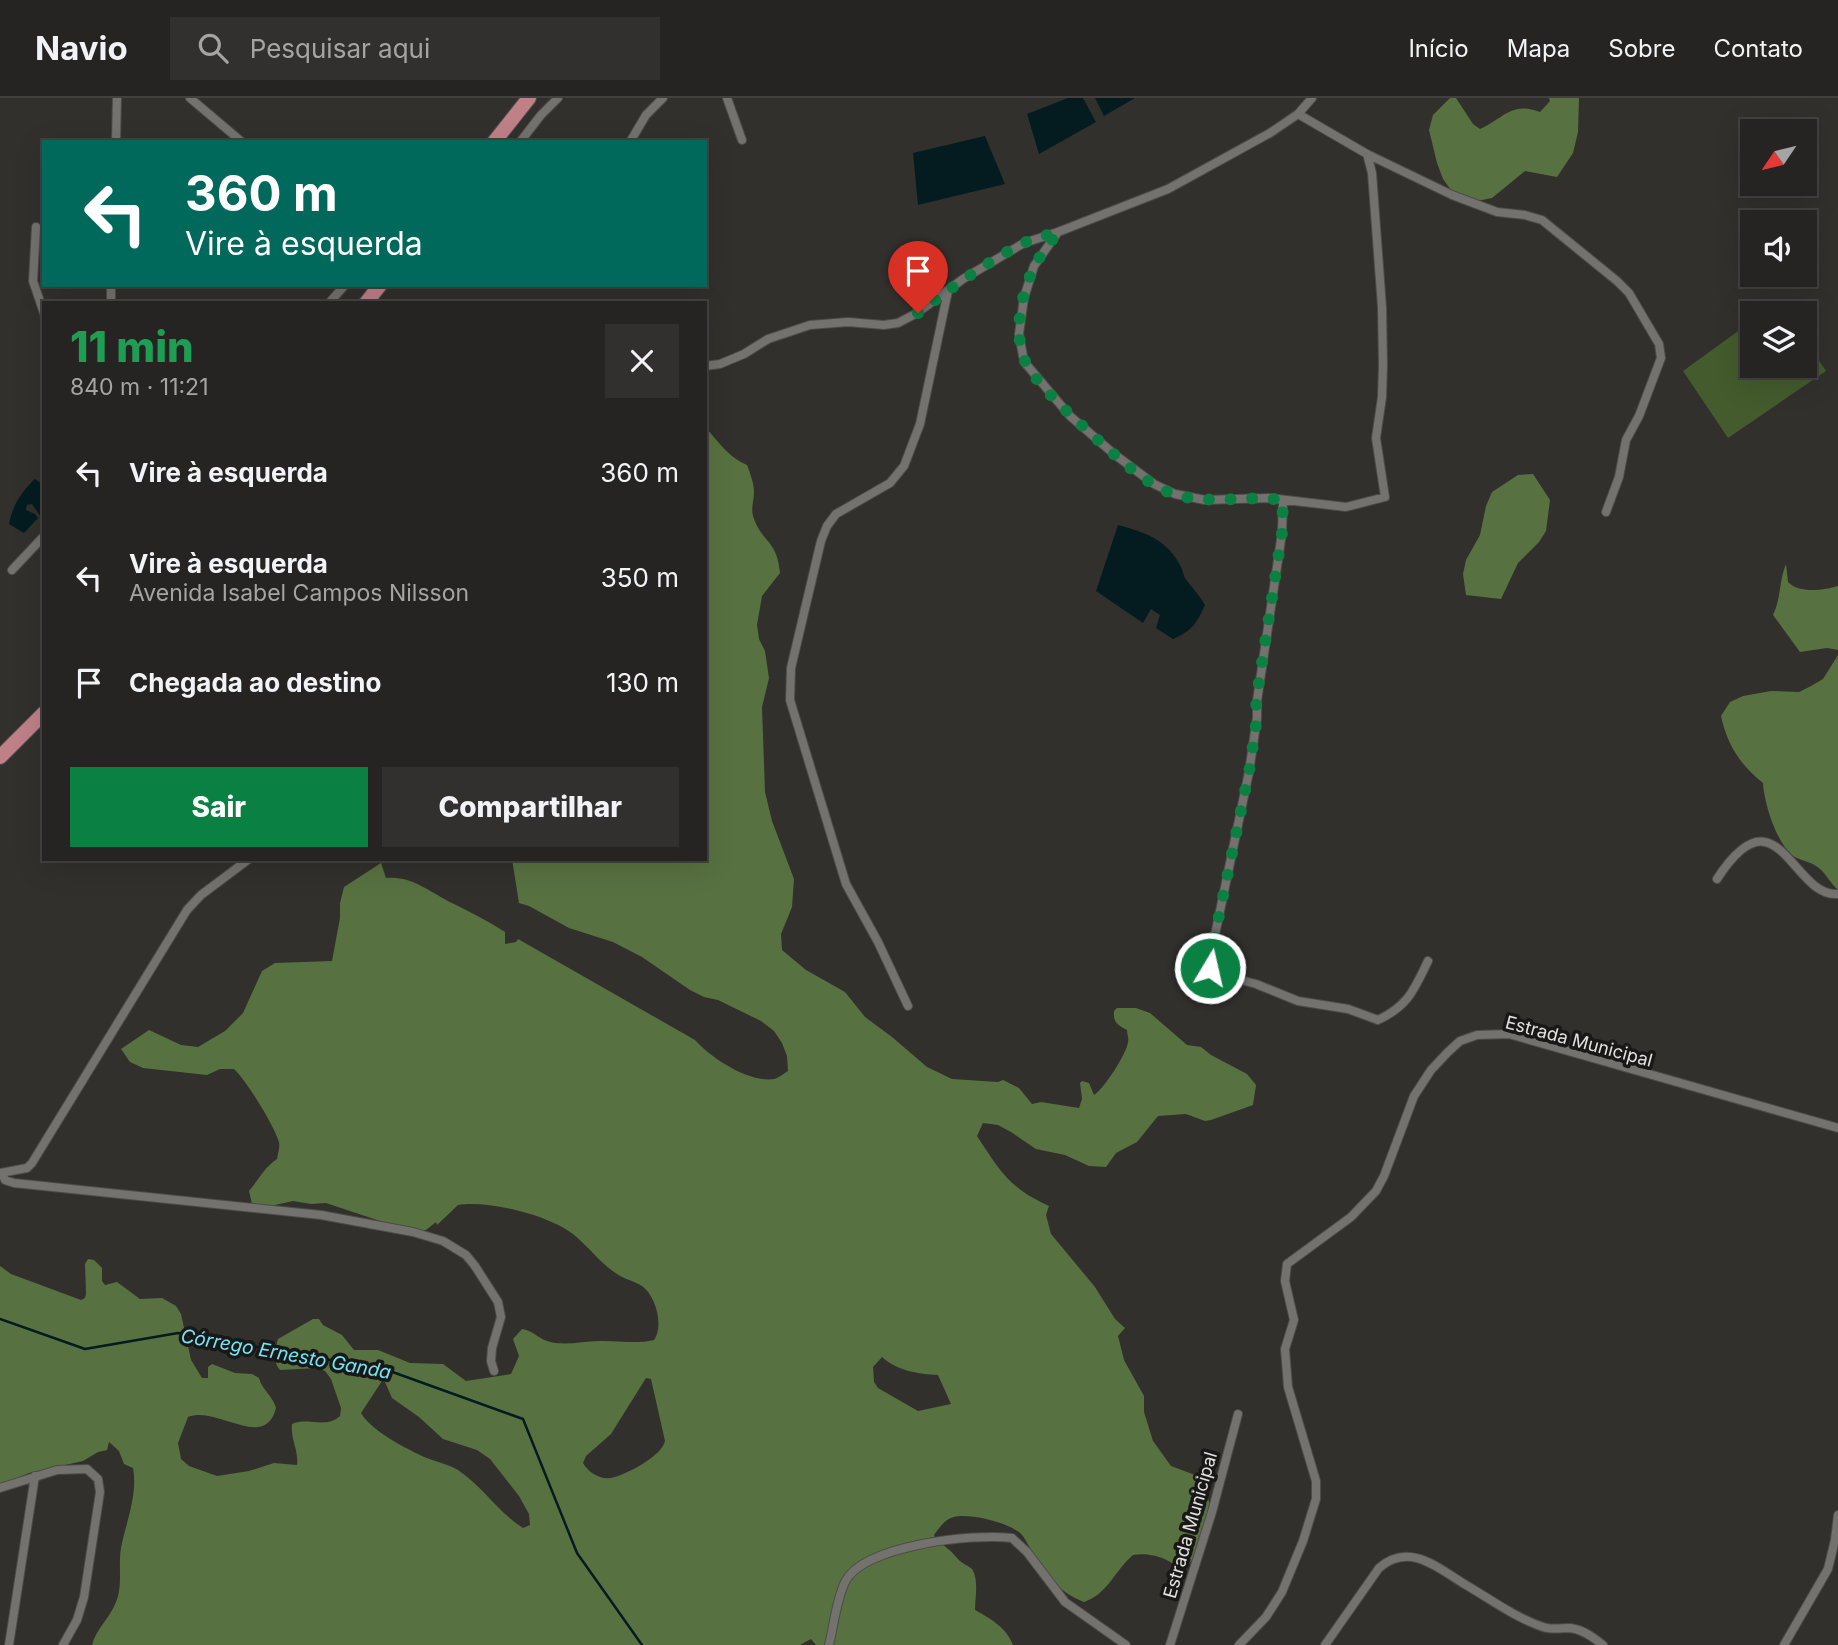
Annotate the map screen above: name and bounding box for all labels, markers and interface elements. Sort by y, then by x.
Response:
search box [170,17,660,80]
text: Navio [35,28,128,68]
icon: search [194,29,232,67]
text: Pesquisar aqui [250,33,430,64]
text: Início [1408,34,1469,63]
text: Mapa [1507,34,1570,63]
text: Sobre [1608,34,1675,63]
text: Contato [1713,34,1803,63]
north arrow [1740,119,1816,196]
map controls [1740,119,1817,378]
text: 360 m [185,164,338,223]
icon: left [70,168,161,259]
button: sound [1740,210,1817,287]
text: Vire à esquerda [185,224,423,263]
pin [888,241,948,313]
icon: arrive [899,252,937,290]
button: layers [1740,301,1817,378]
text: 11 min [70,321,194,372]
button: close [605,324,679,398]
text: 840 m · 11:21 [70,373,209,401]
icon: left [70,454,108,492]
text: Vire à esquerda [129,457,328,488]
text: 360 m [600,457,679,488]
text: Vire à esquerda [129,548,328,579]
icon: left [70,559,108,597]
text: 350 m [601,562,679,593]
text: Avenida Isabel Campos Nilsson [129,579,469,607]
icon: arrive [70,664,108,702]
text: Chegada ao destino [129,667,381,698]
text: 130 m [606,667,679,698]
button: Sair [70,767,368,847]
button: Compartilhar [382,767,679,847]
position arrow [1173,931,1247,1005]
street label: Estrada Municipal [1503,1011,1655,1071]
water label: Córrego Ernesto Ganda [179,1324,393,1384]
street label: Estrada Municipal [1159,1449,1221,1601]

